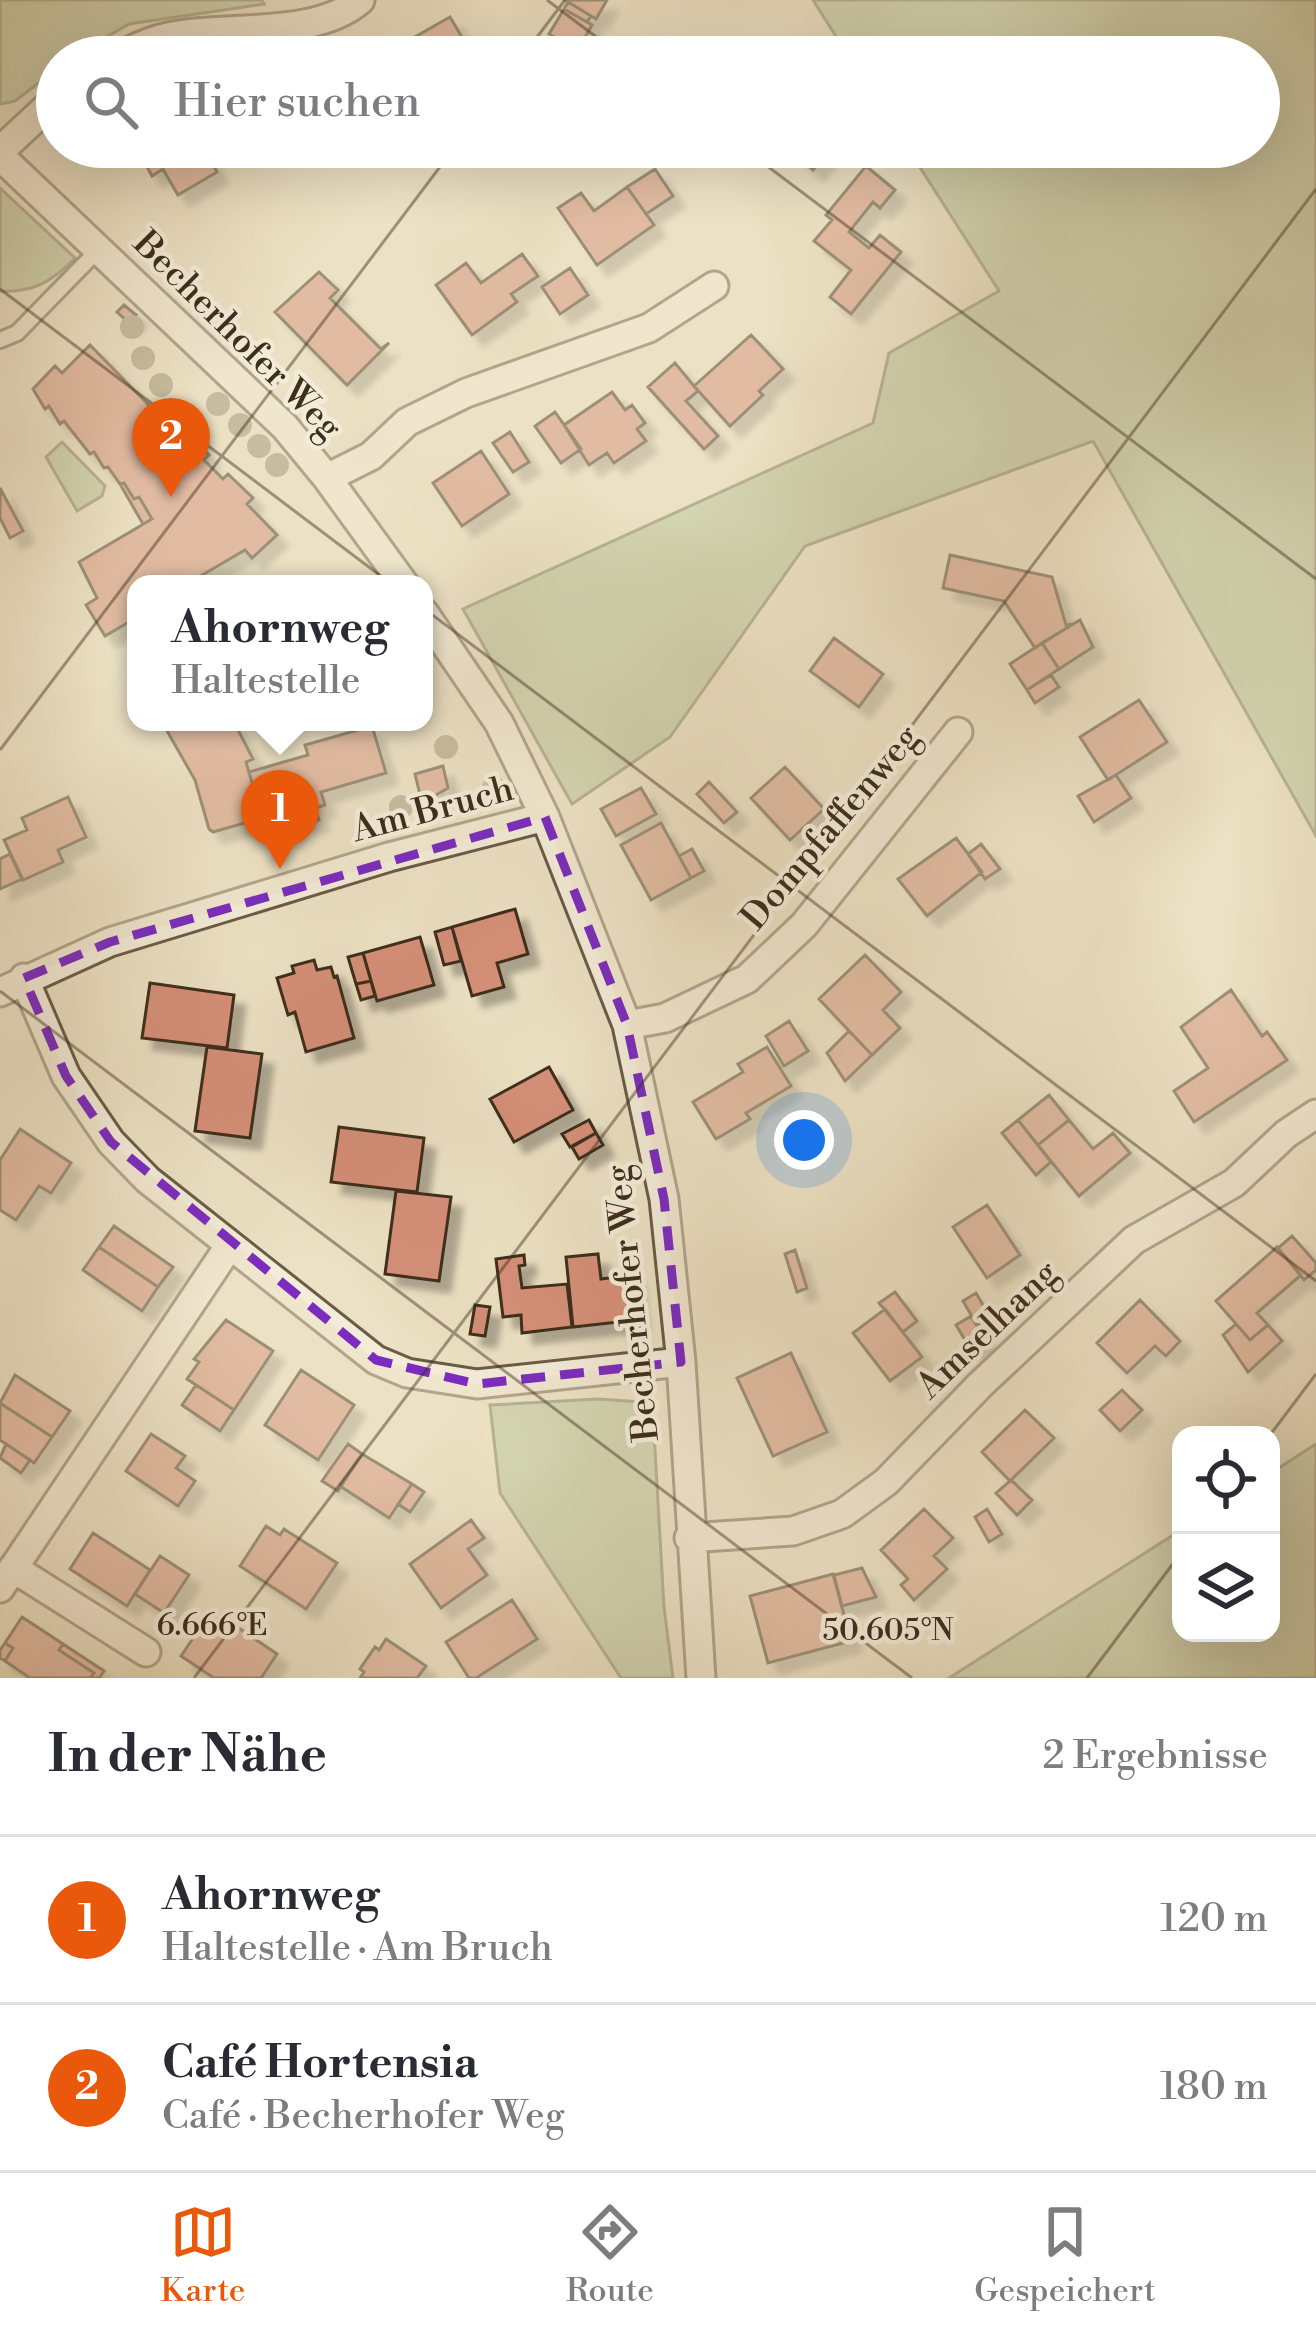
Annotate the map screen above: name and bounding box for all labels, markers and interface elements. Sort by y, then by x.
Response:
search box [36,36,1280,168]
icon: search [78,69,144,135]
text: Hier suchen [174,74,420,131]
street label: Becherhofer Weg [122,221,351,450]
pin: 2 [132,398,210,497]
popup [127,575,433,731]
text: Ahornweg [171,600,389,657]
text: Haltestelle [171,657,360,706]
street label: Dompfaffenweg [732,716,930,940]
street label: Am Bruch [346,767,519,853]
pin: 1 [241,770,319,869]
your location [774,1110,834,1170]
street label: Becherhofer Weg [596,1162,670,1444]
street label: Amselhang [907,1251,1069,1410]
map controls [1172,1426,1280,1642]
button: locate [1172,1426,1280,1534]
button: layers [1172,1534,1280,1642]
text: 6.666°E [156,1607,268,1645]
text: 50.605°N [822,1612,954,1650]
text: In der Nähe [48,1724,327,1788]
text: 2 Ergebnisse [1043,1732,1268,1781]
text: Ahornweg [162,1867,379,1924]
text: 1 [78,1895,96,1944]
text: 120 m [1160,1895,1268,1944]
text: Haltestelle · Am Bruch [162,1924,553,1973]
text: Café Hortensia [162,2035,478,2092]
text: 2 [75,2063,99,2112]
text: 180 m [1160,2063,1268,2112]
text: Café · Becherhofer Weg [162,2092,565,2141]
tab: Karte [160,2199,246,2312]
tab: Route [566,2199,654,2312]
tab: Gespeichert [974,2199,1156,2312]

